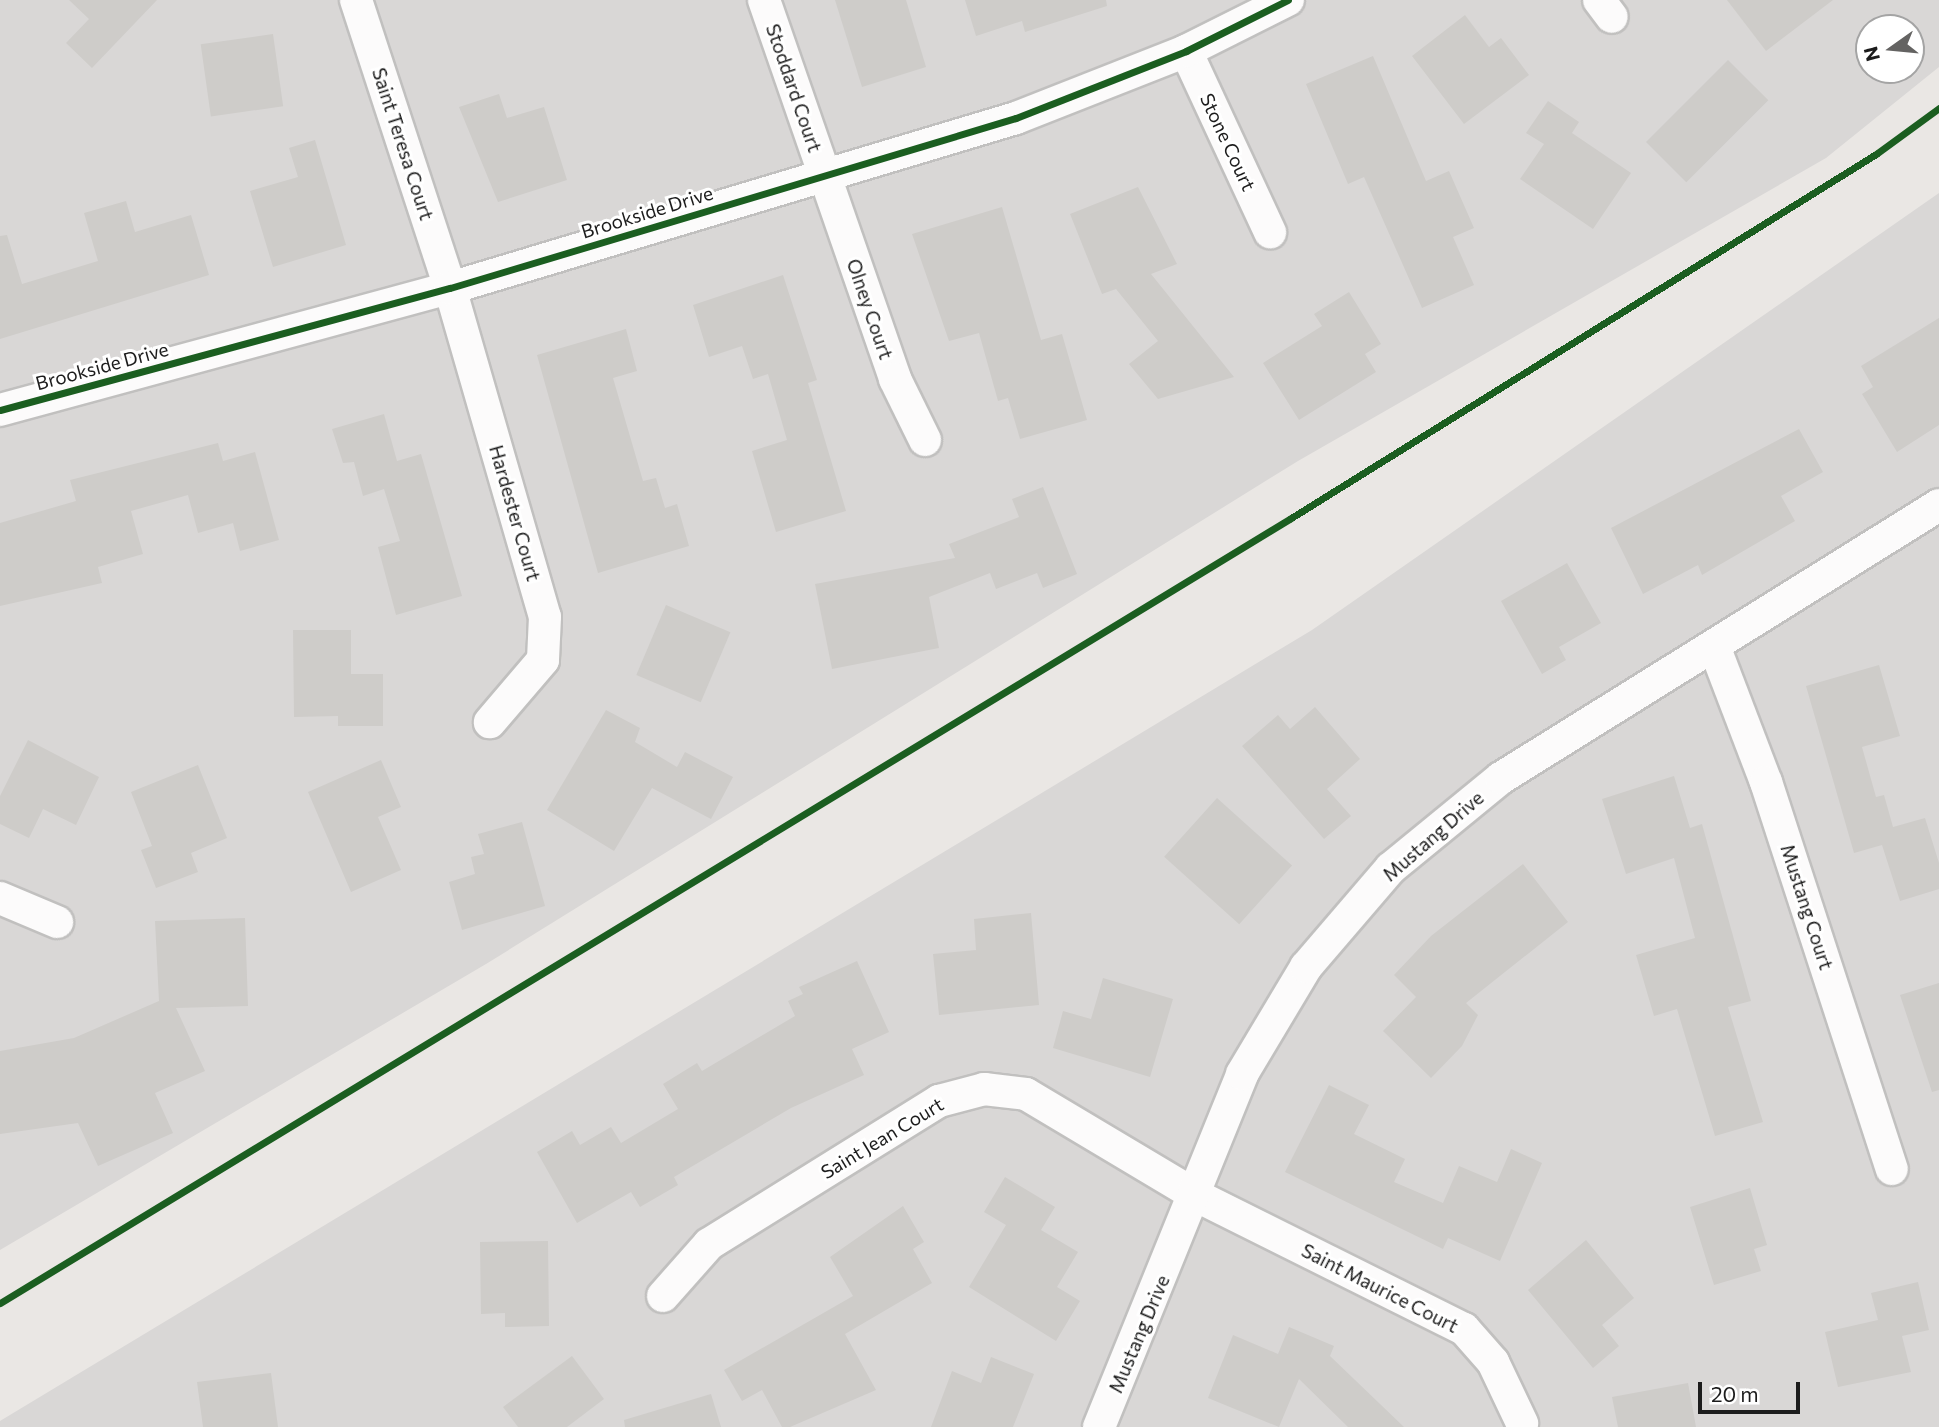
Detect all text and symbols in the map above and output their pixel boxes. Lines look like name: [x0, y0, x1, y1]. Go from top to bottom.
north arrow: [1855, 14, 1925, 84]
street label: Stoddard Court: [761, 21, 827, 155]
text: N: [1858, 44, 1884, 64]
street label: Saint Teresa Court: [368, 65, 438, 223]
street label: Stone Court: [1196, 90, 1260, 194]
street label: Brookside Drive: [578, 181, 716, 243]
street label: Olney Court: [842, 256, 898, 362]
street label: Brookside Drive: [33, 337, 171, 395]
street label: Hardester Court: [485, 442, 545, 584]
street label: Mustang Drive: [1378, 786, 1488, 886]
street label: Mustang Court: [1776, 842, 1838, 972]
street label: Saint Jean Court: [817, 1093, 947, 1183]
street label: Saint Maurice Court: [1298, 1239, 1462, 1337]
street label: Mustang Drive: [1104, 1272, 1174, 1396]
scale bar: [1701, 1368, 1802, 1412]
text: 20 m: [1711, 1381, 1759, 1406]

